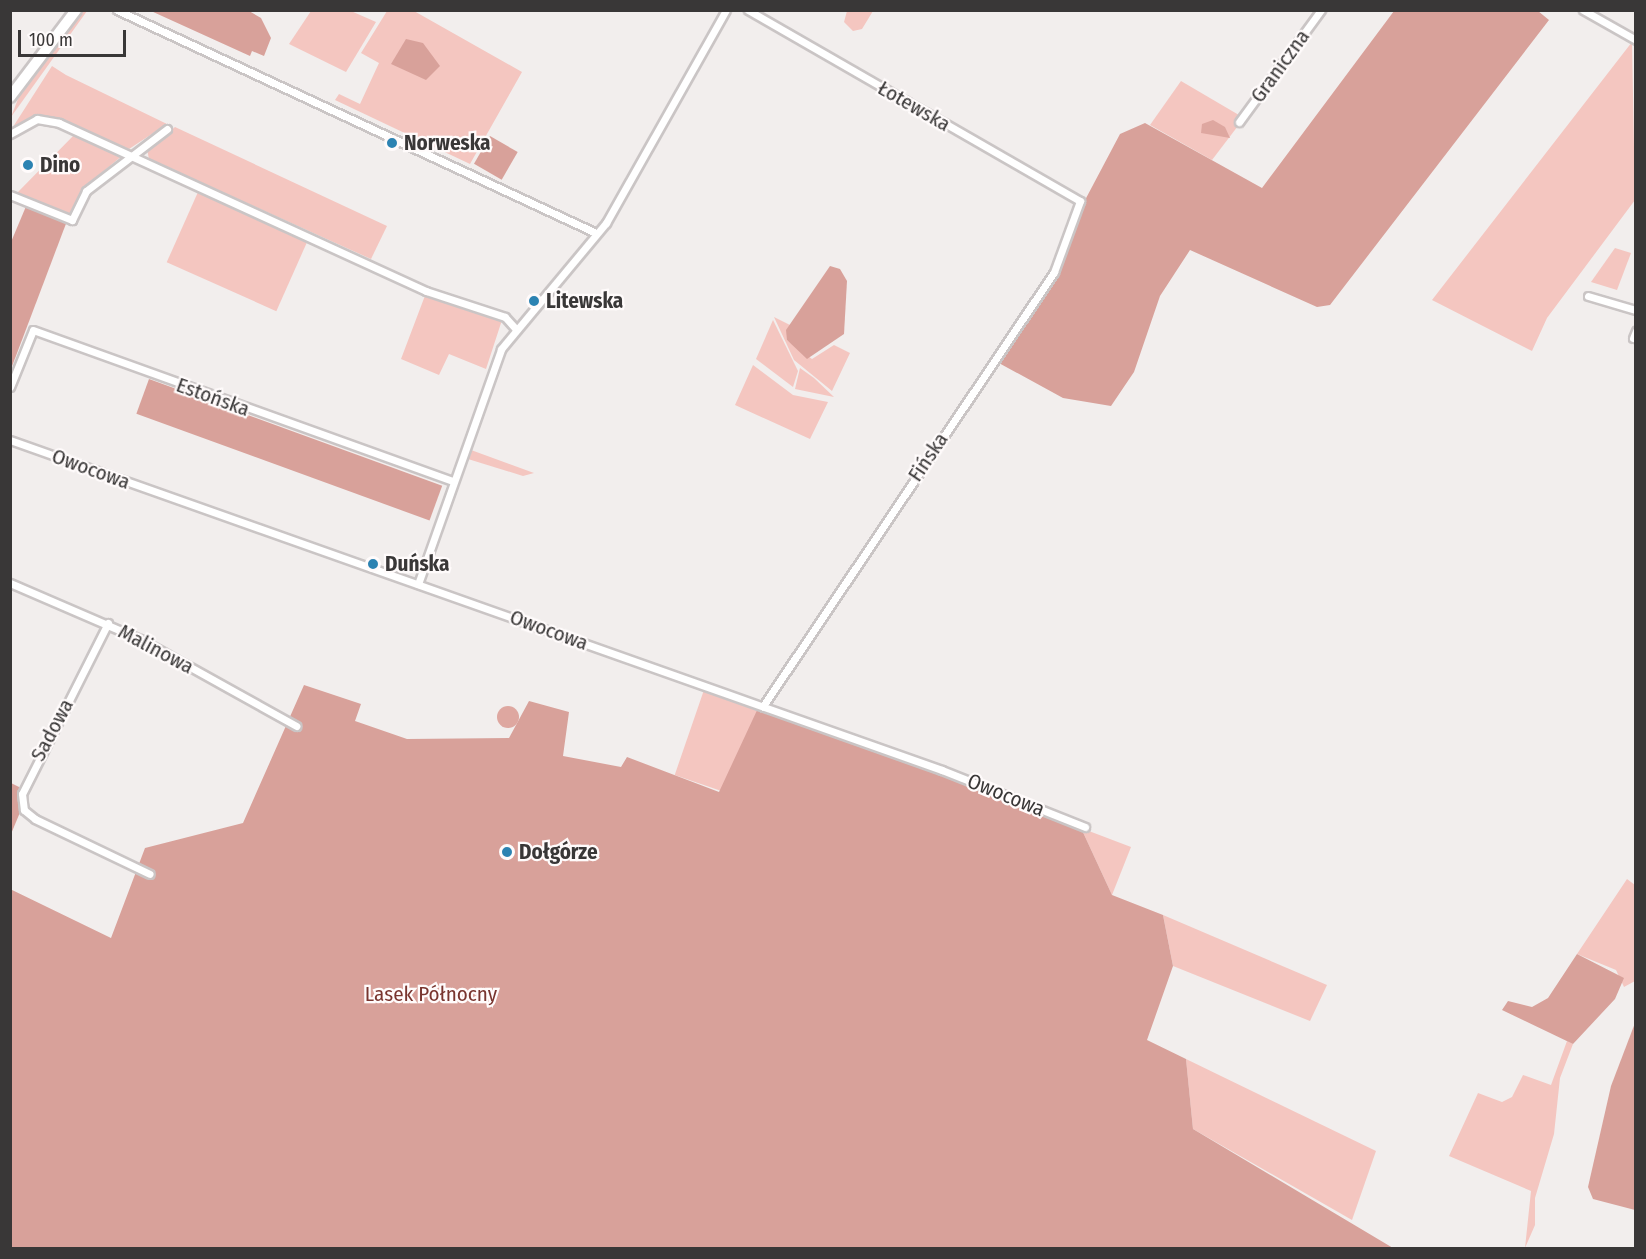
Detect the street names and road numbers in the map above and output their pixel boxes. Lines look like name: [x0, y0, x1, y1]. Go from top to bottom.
street label: Graniczna: [1245, 25, 1315, 107]
street label: Łotewska: [873, 75, 955, 137]
street label: Estońska: [173, 372, 253, 422]
street label: Fińska: [903, 428, 953, 486]
street label: Owocowa: [48, 443, 134, 495]
street label: Owocowa: [506, 604, 592, 656]
street label: Malinowa: [114, 619, 198, 679]
street label: Sadowa: [25, 695, 79, 765]
street label: Owocowa: [964, 768, 1048, 822]

